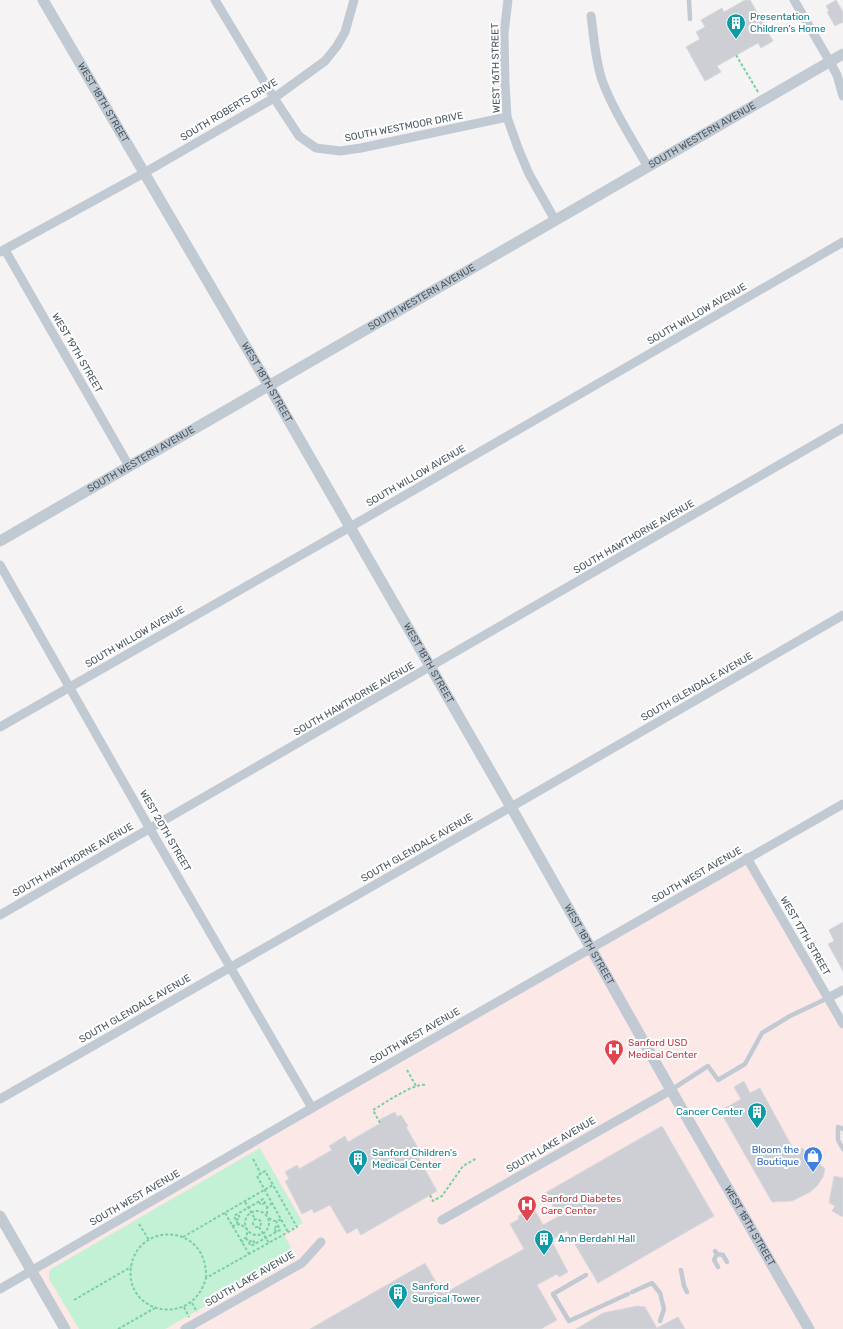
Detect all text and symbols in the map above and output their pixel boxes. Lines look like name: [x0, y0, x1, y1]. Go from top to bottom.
place label: Presentation Children's Home: [750, 11, 826, 35]
building icon: Presentation Children's Home: [725, 12, 747, 40]
street label: WEST 16TH STREET: [489, 23, 503, 113]
street label: WEST 18TH STREET: [75, 61, 131, 145]
street label: SOUTH ROBERTS DRIVE: [178, 76, 280, 144]
street label: SOUTH WESTERN AVENUE: [646, 100, 758, 171]
street label: SOUTH WESTMOOR DRIVE: [344, 110, 464, 144]
street label: SOUTH WESTERN AVENUE: [366, 262, 477, 333]
street label: SOUTH WILLOW AVENUE: [645, 281, 749, 347]
street label: WEST 19TH STREET: [49, 311, 105, 395]
street label: WEST 18TH STREET: [239, 340, 295, 425]
street label: SOUTH WESTERN AVENUE: [85, 424, 197, 495]
street label: SOUTH WILLOW AVENUE: [364, 443, 468, 509]
street label: SOUTH HAWTHORNE AVENUE: [572, 497, 696, 577]
street label: SOUTH WILLOW AVENUE: [83, 604, 187, 670]
street label: WEST 18TH STREET: [401, 621, 456, 706]
street label: SOUTH GLENDALE AVENUE: [639, 650, 755, 724]
street label: SOUTH HAWTHORNE AVENUE: [292, 659, 416, 739]
street label: WEST 20TH STREET: [137, 788, 193, 874]
street label: SOUTH GLENDALE AVENUE: [359, 811, 475, 885]
street label: SOUTH HAWTHORNE AVENUE: [11, 820, 135, 900]
street label: SOUTH WEST AVENUE: [650, 844, 744, 906]
street label: WEST 17TH STREET: [777, 894, 833, 978]
street label: WEST 18TH STREET: [561, 902, 616, 987]
street label: SOUTH GLENDALE AVENUE: [77, 972, 193, 1046]
street label: SOUTH WEST AVENUE: [368, 1005, 462, 1067]
place label: Sanford USD Medical Center: [628, 1037, 698, 1061]
hospital icon: Sanford USD Medical Center: [603, 1038, 625, 1066]
building icon: Cancer Center: [746, 1101, 768, 1129]
place label: Cancer Center: [676, 1106, 743, 1118]
street label: SOUTH LAKE AVENUE: [504, 1115, 598, 1175]
place label: Bloom the Boutique: [752, 1144, 799, 1168]
shop icon: Bloom the Boutique: [802, 1145, 824, 1173]
place label: Sanford Children's Medical Center: [372, 1147, 457, 1171]
building icon: Sanford Children's Medical Center: [347, 1148, 369, 1176]
street label: SOUTH WEST AVENUE: [88, 1167, 182, 1229]
street label: WEST 18TH STREET: [722, 1184, 777, 1268]
place label: Sanford Diabetes Care Center: [541, 1193, 621, 1217]
hospital icon: Sanford Diabetes Care Center: [516, 1194, 538, 1222]
building icon: Ann Berdahl Hall: [533, 1228, 555, 1256]
place label: Ann Berdahl Hall: [558, 1233, 635, 1245]
street label: SOUTH LAKE AVENUE: [203, 1249, 297, 1309]
place label: Sanford Surgical Tower: [412, 1281, 480, 1305]
building icon: Sanford Surgical Tower: [387, 1282, 409, 1310]

